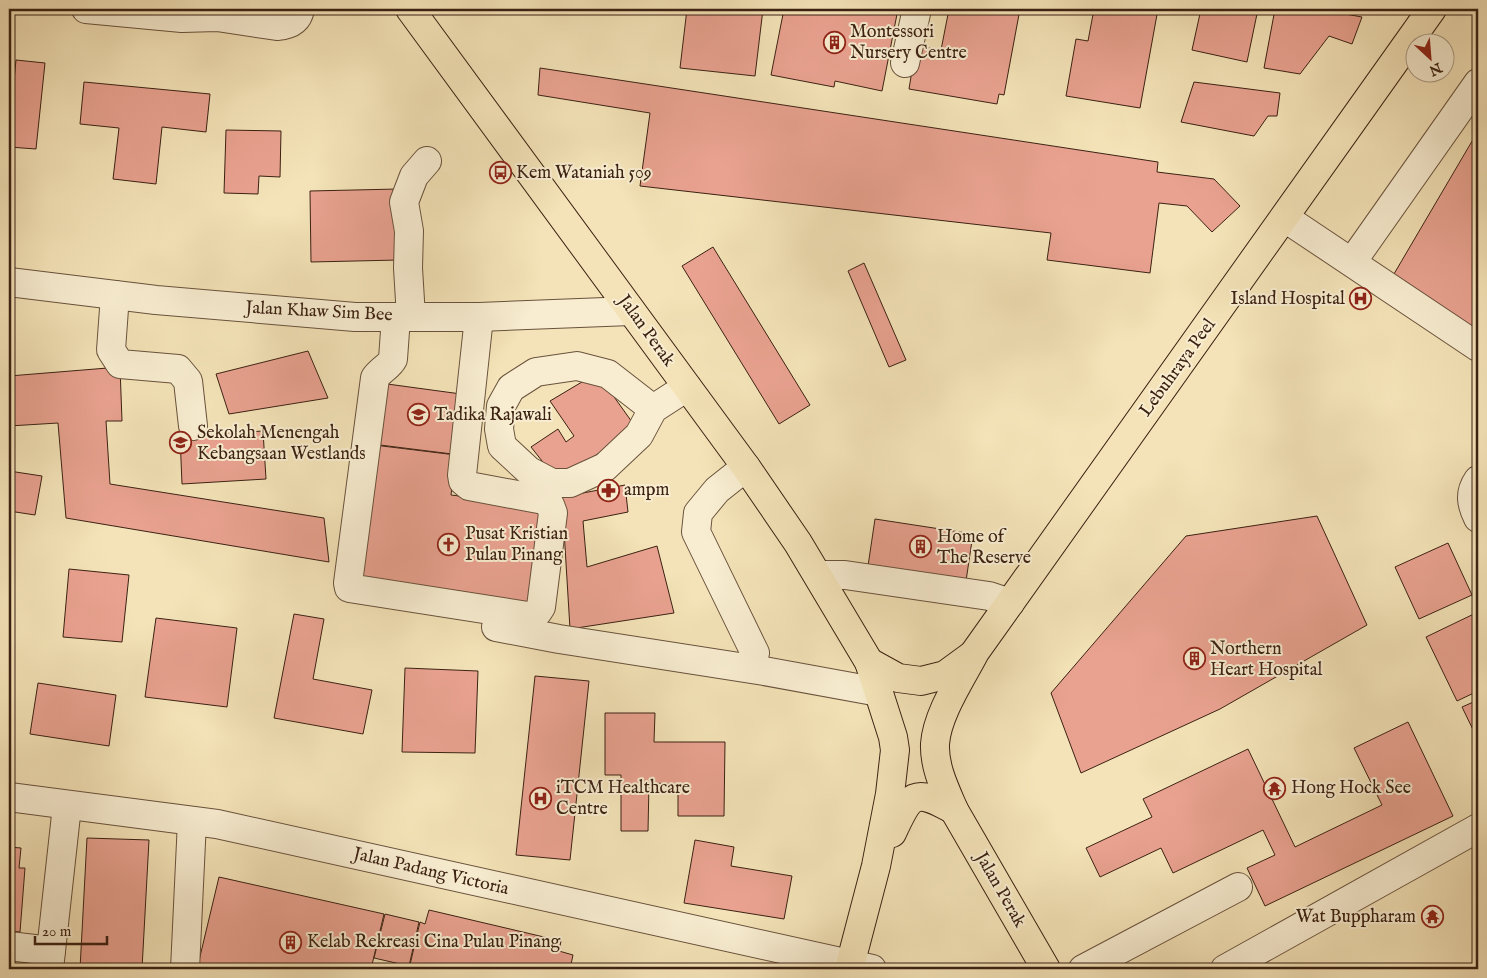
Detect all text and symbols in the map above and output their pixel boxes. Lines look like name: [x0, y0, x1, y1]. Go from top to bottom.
place label: Montessori Nursery Centre: [850, 21, 967, 65]
building icon: Montessori Nursery Centre: [822, 30, 846, 54]
north arrow: [1404, 32, 1454, 82]
text: N: [1426, 58, 1446, 80]
bus stop icon: Kem Wataniah 509: [488, 161, 512, 185]
place label: Kem Wataniah 509: [516, 162, 652, 185]
hospital icon: Island Hospital: [1349, 287, 1373, 311]
place label: Island Hospital: [1231, 288, 1345, 311]
street label: Jalan Perak: [611, 289, 680, 372]
street label: Jalan Khaw Sim Bee: [243, 297, 393, 327]
street label: Lebuhraya Peel: [1135, 314, 1221, 422]
school or university icon: Tadika Rajawali: [406, 403, 430, 427]
place label: Tadika Rajawali: [434, 404, 552, 427]
place label: Sekolah Menengah Kebangsaan Westlands: [197, 422, 366, 466]
school or university icon: Sekolah Menengah Kebangsaan Westlands: [169, 431, 193, 455]
pharmacy icon: ampm: [596, 478, 620, 502]
place label: ampm: [624, 479, 669, 502]
place label: Pusat Kristian Pulau Pinang: [465, 523, 568, 567]
place label: Home of The Reserve: [937, 526, 1031, 570]
church icon: Pusat Kristian Pulau Pinang: [437, 532, 461, 556]
building icon: Home of The Reserve: [909, 535, 933, 559]
place label: Northern Heart Hospital: [1210, 638, 1323, 682]
building icon: Northern Heart Hospital: [1182, 647, 1206, 671]
temple icon: Hong Hock See: [1263, 776, 1287, 800]
place label: iTCM Healthcare Centre: [556, 777, 690, 821]
place label: Hong Hock See: [1291, 777, 1411, 800]
hospital icon: iTCM Healthcare Centre: [528, 786, 552, 810]
street label: Jalan Padang Victoria: [349, 842, 511, 901]
street label: Jalan Perak: [968, 846, 1031, 932]
temple icon: Wat Buppharam: [1420, 905, 1444, 929]
place label: Wat Buppharam: [1296, 906, 1416, 929]
scale bar: [35, 913, 108, 945]
text: 20 m: [42, 922, 72, 941]
building icon: Kelab Rekreasi Cina Pulau Pinang: [279, 930, 303, 954]
place label: Kelab Rekreasi Cina Pulau Pinang: [307, 931, 561, 954]

